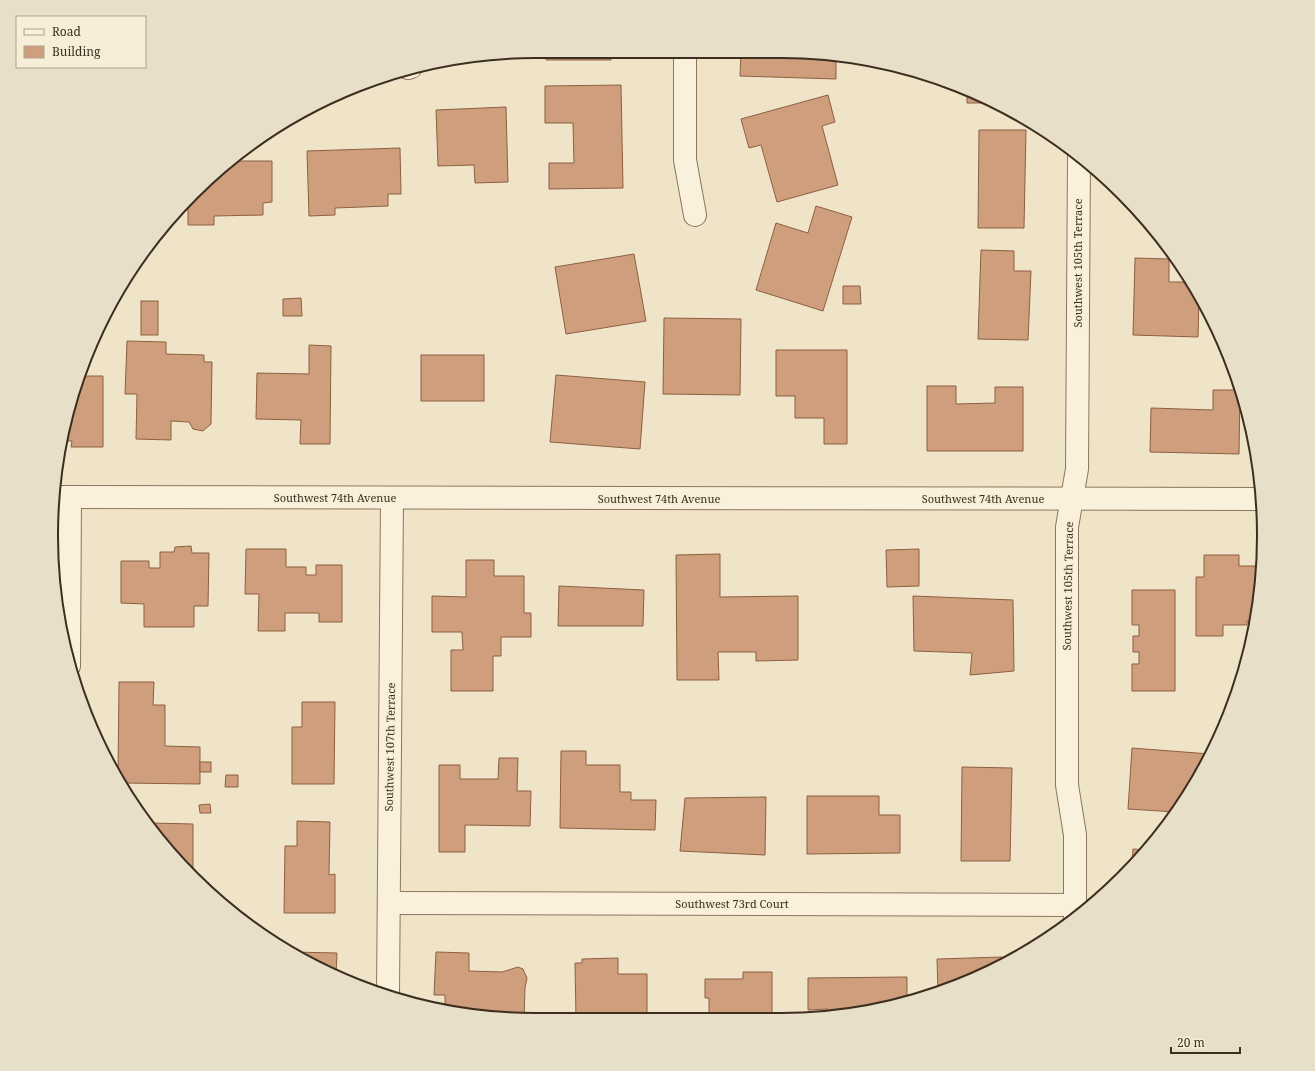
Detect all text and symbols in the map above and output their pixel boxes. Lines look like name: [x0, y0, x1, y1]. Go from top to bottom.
legend: [16, 16, 146, 68]
text: Road: [52, 23, 82, 40]
text: Building: [52, 43, 101, 60]
street label: Southwest 105th Terrace: [1070, 198, 1085, 328]
street label: Southwest 74th Avenue: [274, 490, 396, 505]
street label: Southwest 74th Avenue: [598, 491, 720, 506]
street label: Southwest 74th Avenue: [922, 491, 1044, 506]
street label: Southwest 105th Terrace: [1059, 521, 1076, 651]
street label: Southwest 107th Terrace: [381, 682, 398, 812]
street label: Southwest 73rd Court: [675, 896, 789, 911]
scale bar: [1171, 1029, 1240, 1055]
text: 20 m: [1177, 1034, 1205, 1051]

